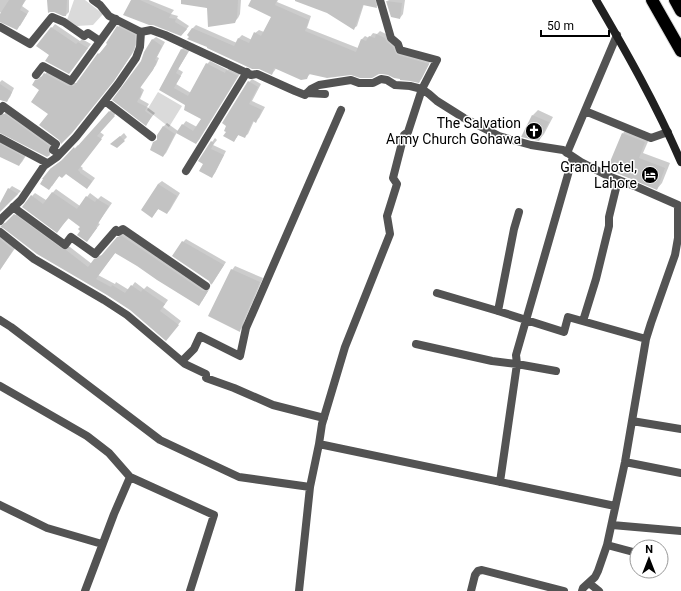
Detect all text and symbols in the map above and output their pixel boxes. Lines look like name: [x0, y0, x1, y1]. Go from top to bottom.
scale bar: [541, 12, 609, 38]
text: 50 m: [547, 19, 574, 33]
place label: The Salvation Army Church Gohawa: [386, 115, 521, 147]
church icon: The Salvation Army Church Gohawa: [524, 121, 544, 141]
place label: Grand Hotel, Lahore: [560, 159, 637, 191]
hotel icon: Grand Hotel, Lahore: [640, 165, 660, 185]
north arrow: [629, 539, 669, 579]
text: N: [645, 543, 653, 556]

